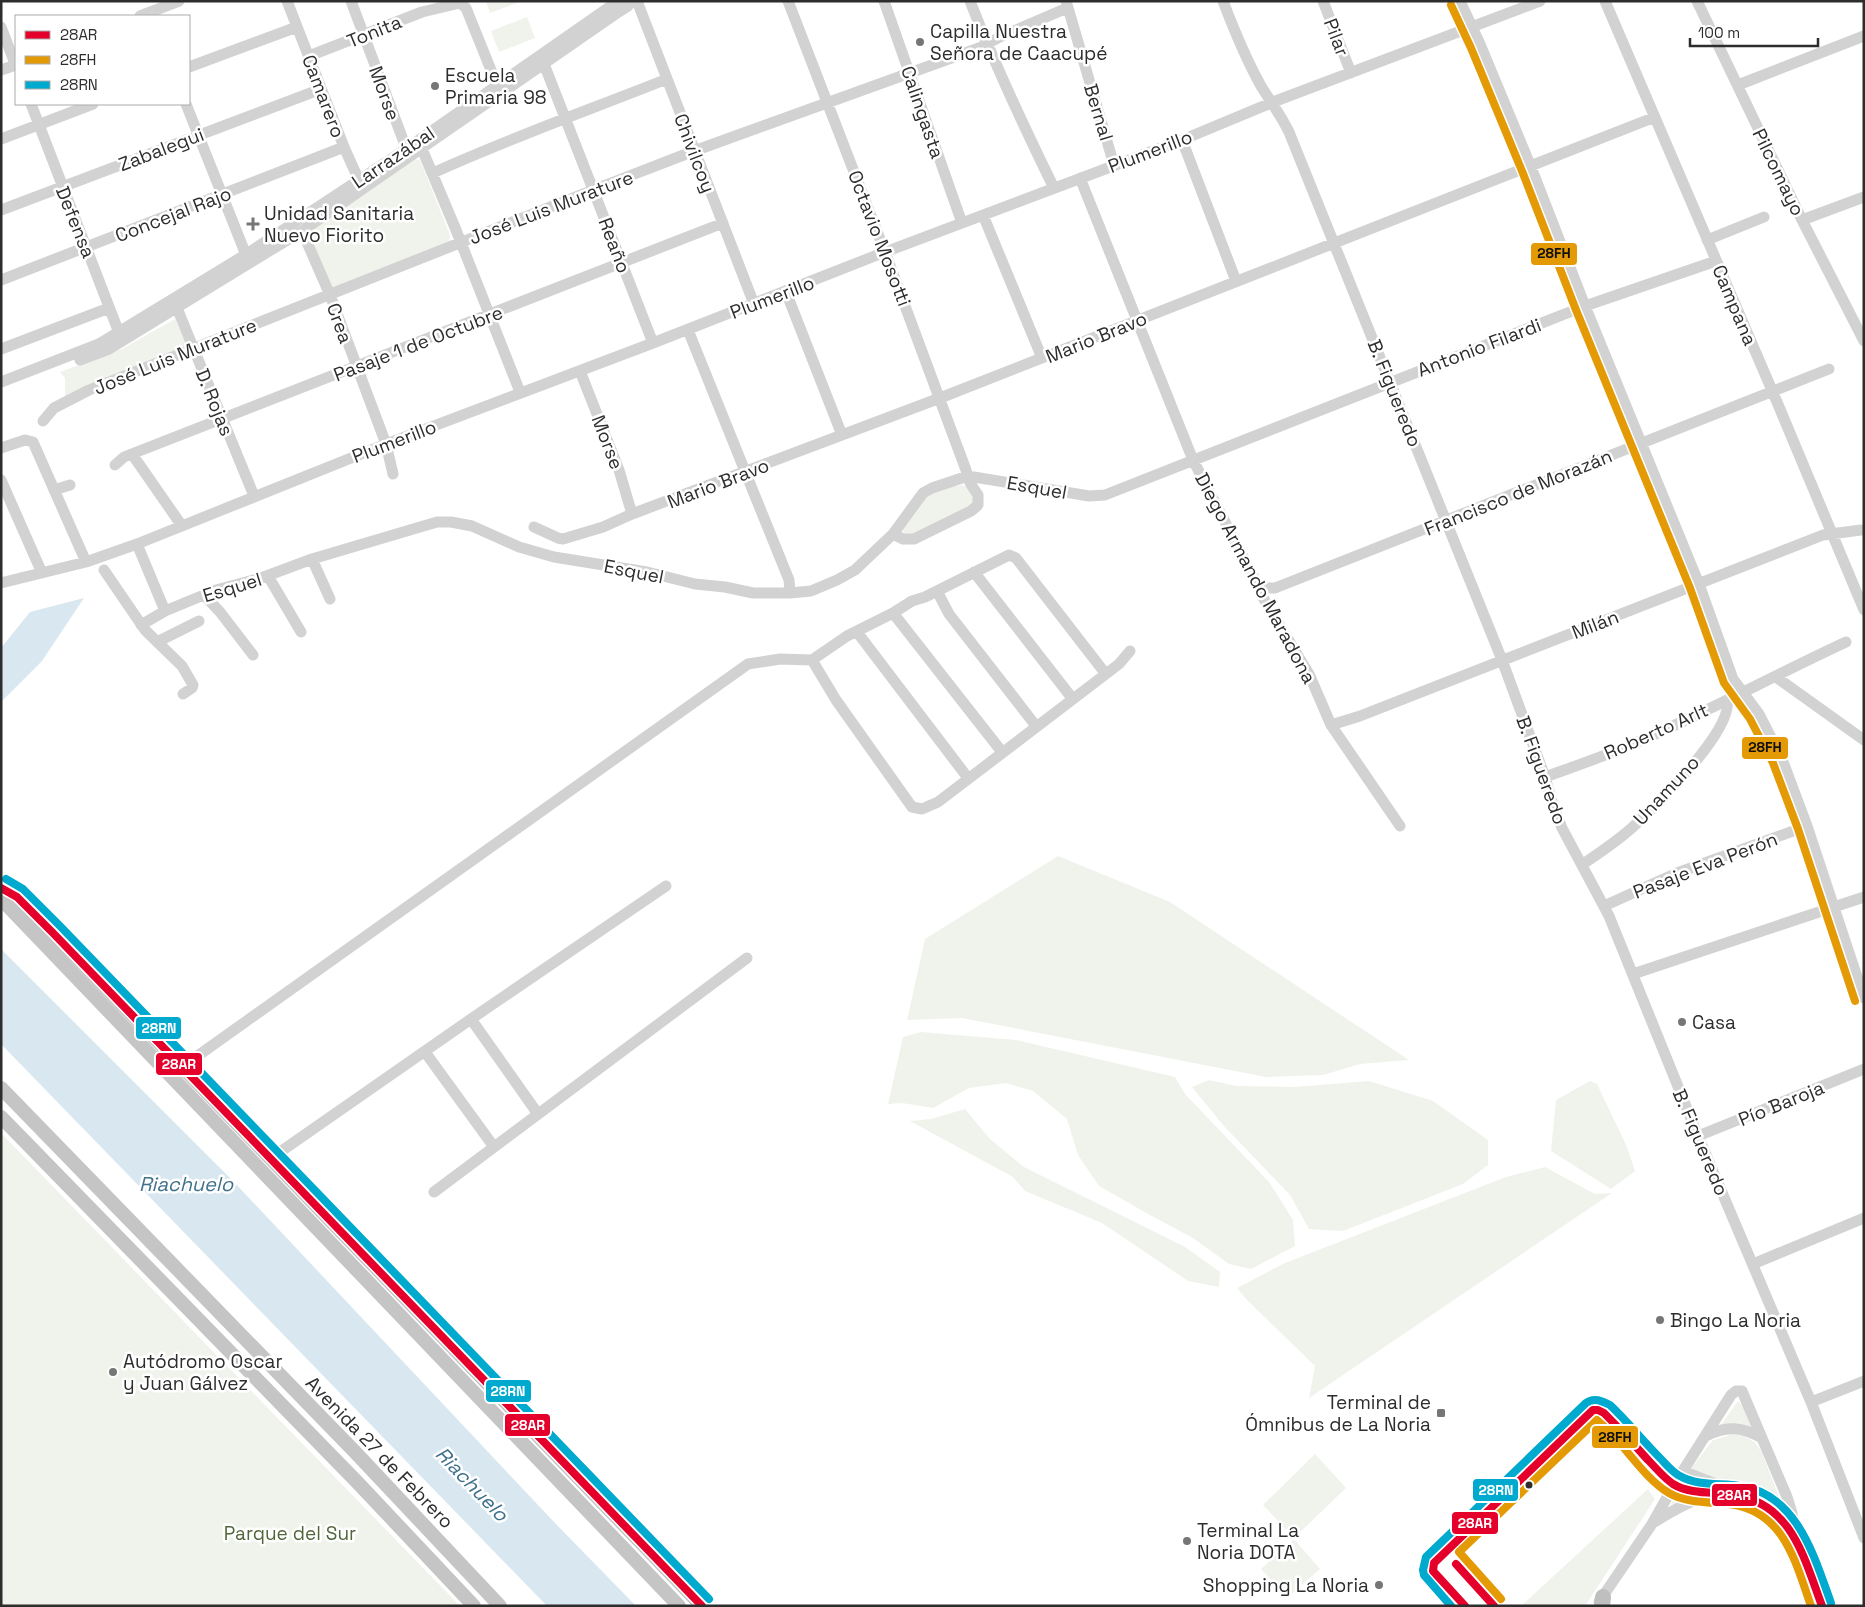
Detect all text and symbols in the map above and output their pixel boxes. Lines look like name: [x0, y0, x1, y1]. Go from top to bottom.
street label: Tonita: [343, 9, 405, 54]
legend: [15, 15, 190, 105]
street label: Pilar: [1318, 15, 1355, 60]
scale bar: [1690, 15, 1818, 47]
place label: Capilla Nuestra Señora de Caacupé: [930, 19, 1108, 66]
text: 100 m: [1698, 23, 1740, 42]
text: 28AR: [60, 25, 97, 44]
marker: Capilla Nuestra Señora de Caacupé: [914, 36, 926, 48]
text: 28FH: [60, 50, 96, 69]
street label: Camarero: [296, 51, 351, 141]
street label: Morse: [363, 62, 406, 124]
street label: Calingasta: [895, 62, 950, 162]
place label: Escuela Primaria 98: [445, 63, 547, 110]
text: 28RN: [60, 75, 98, 94]
marker: Escuela Primaria 98: [429, 80, 441, 92]
street label: Bernal: [1078, 81, 1119, 144]
street label: Chivilcoy: [668, 110, 721, 196]
street label: Larrazábal: [347, 121, 440, 194]
street label: Zabalegui: [115, 122, 207, 177]
street label: Plumerillo: [1105, 124, 1196, 179]
street label: Pilcomayo: [1747, 124, 1810, 220]
street label: José Luis Murature: [466, 165, 637, 250]
street label: Octavio Mosotti: [842, 167, 917, 310]
street label: Concejal Rajo: [111, 181, 235, 248]
street label: Defensa: [50, 183, 101, 262]
place label: Unidad Sanitaria Nuevo Fiorito: [264, 201, 414, 248]
street label: Reaño: [593, 214, 637, 277]
marker: Unidad Sanitaria Nuevo Fiorito: [246, 217, 260, 231]
line badge: 28FH: [1530, 242, 1578, 266]
text: 28FH: [1537, 244, 1571, 262]
street label: Campana: [1706, 261, 1763, 349]
street label: Plumerillo: [727, 270, 818, 325]
street label: Crea: [321, 300, 358, 347]
street label: Pasaje 1 de Octubre: [330, 300, 506, 387]
street label: Mario Bravo: [1042, 306, 1151, 369]
street label: José Luis Murature: [90, 312, 260, 401]
street label: Antonio Filardi: [1414, 312, 1545, 383]
street label: B. Figueredo: [1362, 336, 1427, 451]
street label: D. Rojas: [190, 365, 239, 440]
street label: Morse: [586, 411, 629, 473]
street label: Plumerillo: [349, 414, 440, 469]
street label: Francisco de Morazán: [1421, 443, 1616, 542]
street label: Mario Bravo: [664, 453, 773, 514]
street label: Diego Armando Maradona: [1189, 468, 1322, 688]
street label: Esquel: [1005, 470, 1069, 505]
street label: Esquel: [602, 553, 666, 590]
street label: Esquel: [200, 567, 265, 608]
street label: Milán: [1568, 604, 1622, 645]
street label: Roberto Arlt: [1600, 697, 1712, 766]
street label: B. Figueredo: [1510, 712, 1573, 828]
line badge: 28FH: [1741, 736, 1789, 760]
text: 28FH: [1748, 738, 1782, 756]
street label: Unamuno: [1628, 750, 1705, 830]
street label: Pasaje Eva Perón: [1629, 826, 1781, 905]
place label: Casa: [1692, 1010, 1736, 1035]
line badge: 28RN: [135, 1016, 182, 1040]
marker: Casa: [1676, 1016, 1688, 1028]
text: 28RN: [142, 1019, 176, 1037]
line badge: 28AR: [155, 1052, 203, 1076]
text: 28AR: [162, 1055, 196, 1073]
street label: Pío Baroja: [1735, 1075, 1828, 1132]
street label: B. Figueredo: [1667, 1085, 1734, 1199]
water label: Riachuelo: [139, 1171, 234, 1197]
place label: Bingo La Noria: [1670, 1308, 1801, 1333]
marker: Bingo La Noria: [1654, 1314, 1666, 1326]
place label: Autódromo Oscar y Juan Gálvez: [123, 1349, 283, 1396]
marker: Autódromo Oscar y Juan Gálvez: [107, 1366, 119, 1378]
street label: Avenida 27 de Febrero: [300, 1371, 459, 1534]
line badge: 28RN: [485, 1379, 532, 1403]
text: 28RN: [491, 1382, 525, 1400]
place label: Terminal de Ómnibus de La Noria: [1245, 1390, 1431, 1437]
marker: Terminal de Ómnibus de La Noria: [1435, 1407, 1447, 1419]
line badge: 28AR: [504, 1413, 551, 1437]
text: 28AR: [511, 1416, 545, 1434]
line badge: 28FH: [1591, 1425, 1639, 1449]
text: 28FH: [1598, 1428, 1632, 1446]
water label: Riachuelo: [430, 1441, 514, 1527]
line badge: 28RN: [1472, 1478, 1519, 1502]
unlabelled marker: [1524, 1480, 1534, 1490]
text: 28RN: [1479, 1481, 1513, 1499]
line badge: 28AR: [1711, 1483, 1758, 1507]
text: 28AR: [1717, 1486, 1751, 1504]
line badge: 28AR: [1451, 1511, 1499, 1535]
text: 28AR: [1458, 1514, 1492, 1532]
place label: Terminal La Noria DOTA: [1197, 1518, 1299, 1565]
park label: Parque del Sur: [224, 1521, 356, 1546]
marker: Terminal La Noria DOTA: [1181, 1535, 1193, 1547]
place label: Shopping La Noria: [1203, 1573, 1369, 1598]
marker: Shopping La Noria: [1373, 1579, 1385, 1591]

